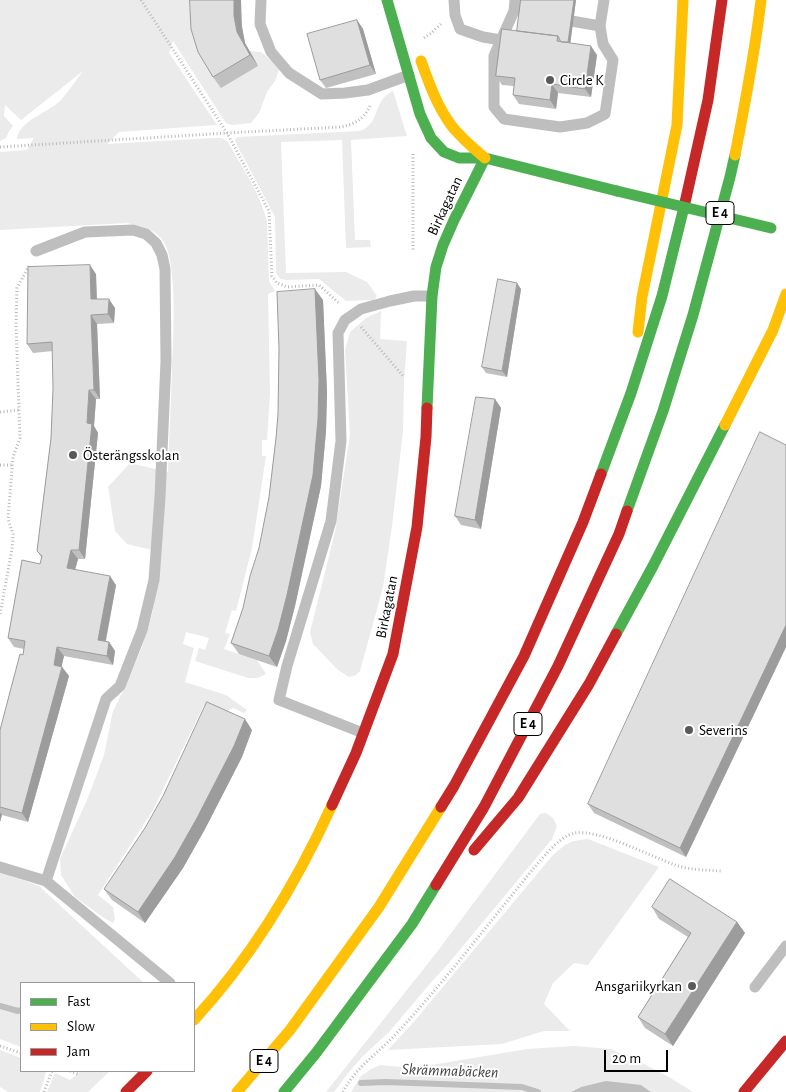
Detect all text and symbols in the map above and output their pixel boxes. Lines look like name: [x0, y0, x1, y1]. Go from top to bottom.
place label: Circle K: [560, 71, 603, 89]
marker: Circle K: [544, 74, 556, 86]
street label: Birkagatan: [423, 173, 467, 239]
road number: E 4: [706, 202, 734, 224]
place label: Österängsskolan: [83, 446, 179, 464]
marker: Österängsskolan: [67, 449, 79, 461]
street label: Birkagatan: [372, 574, 402, 640]
road number: E 4: [514, 712, 542, 736]
place label: Severins: [699, 721, 748, 739]
marker: Severins: [683, 724, 695, 736]
place label: Ansgariikyrkan: [595, 977, 682, 995]
marker: Ansgariikyrkan: [686, 980, 698, 992]
legend: [20, 982, 195, 1072]
text: Fast: [67, 994, 90, 1009]
text: Slow: [67, 1019, 95, 1034]
scale bar: [606, 1040, 670, 1072]
text: Jam: [67, 1044, 90, 1059]
road number: E 4: [250, 1050, 278, 1072]
text: 20 m: [612, 1051, 641, 1066]
water label: Skrämmabäcken: [401, 1060, 499, 1082]

